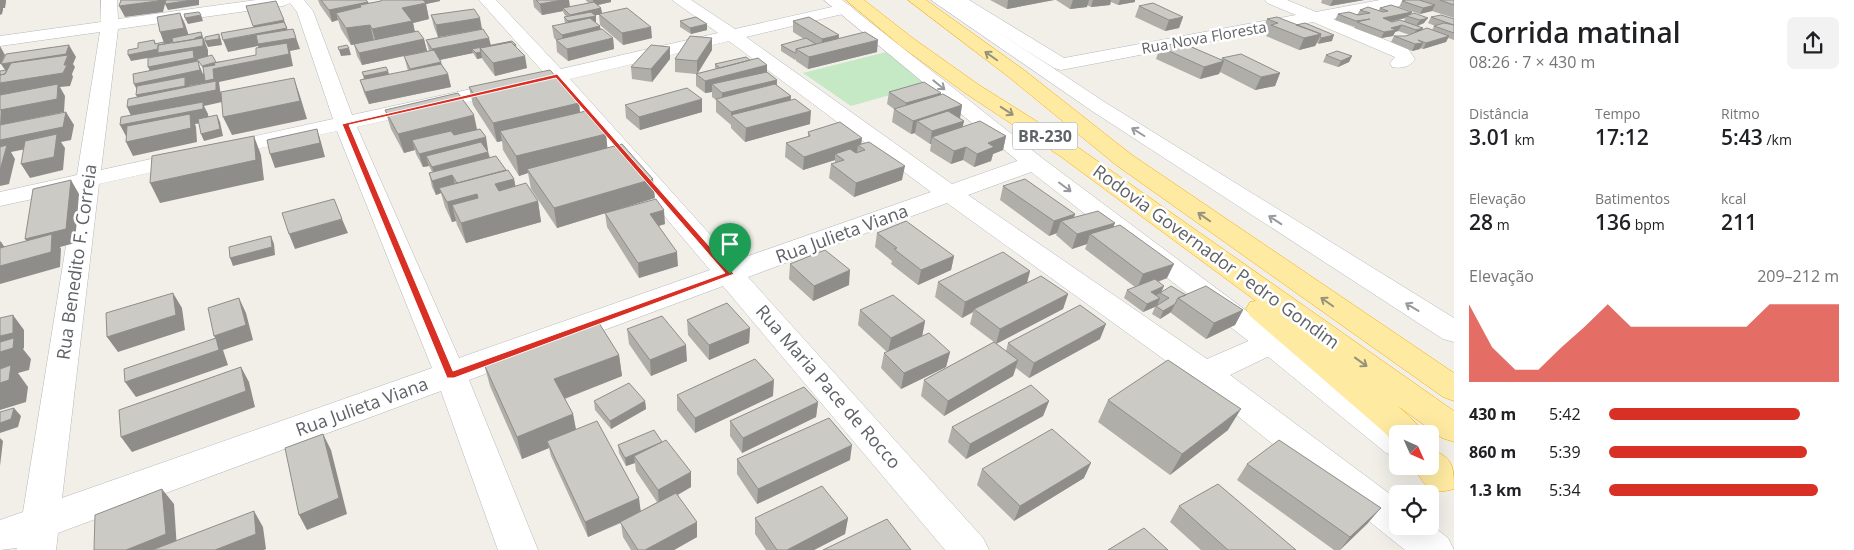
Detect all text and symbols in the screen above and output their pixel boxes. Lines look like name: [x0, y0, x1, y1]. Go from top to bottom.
text: Corrida matinal: [1469, 13, 1680, 51]
street label: Rua Nova Floresta: [1140, 16, 1268, 58]
button: share: [1787, 17, 1839, 69]
one-way arrow: [984, 51, 998, 61]
text: 08:26 · 7 × 430 m: [1469, 51, 1595, 73]
one-way arrow: [932, 79, 945, 90]
text: Distância: [1469, 104, 1529, 123]
text: Tempo: [1595, 104, 1641, 123]
text: Ritmo: [1721, 104, 1760, 123]
one-way arrow: [1000, 106, 1014, 116]
road number: BR-230: [1012, 122, 1078, 150]
text: 3.01: [1469, 123, 1511, 151]
text: 17:12: [1595, 123, 1649, 151]
text: 5:43: [1721, 123, 1763, 151]
one-way arrow: [1132, 127, 1146, 137]
text: km: [1511, 130, 1535, 149]
text: /km: [1763, 130, 1792, 149]
street label: Rodovia Governador Pedro Gondim: [1088, 159, 1345, 354]
street label: Rua Benedito F. Correia: [50, 162, 102, 361]
one-way arrow: [1058, 182, 1072, 192]
text: Elevação: [1469, 189, 1526, 208]
text: Batimentos: [1595, 189, 1670, 208]
text: kcal: [1721, 189, 1746, 208]
street label: Rua Julieta Viana: [772, 198, 911, 268]
text: 28: [1469, 208, 1493, 236]
text: 136: [1595, 208, 1631, 236]
text: 211: [1721, 208, 1757, 236]
one-way arrow: [1197, 212, 1211, 222]
one-way arrow: [1269, 214, 1283, 224]
text: m: [1493, 215, 1510, 234]
text: bpm: [1631, 215, 1665, 234]
pin: [709, 223, 751, 274]
icon: arrive: [716, 230, 744, 258]
text: Elevação: [1469, 265, 1534, 287]
text: 209–212 m: [1757, 265, 1839, 287]
one-way arrow: [1321, 297, 1335, 307]
street label: Rua Maria Pace de Rocco: [751, 299, 907, 473]
one-way arrow: [1406, 302, 1420, 312]
one-way arrow: [1354, 357, 1368, 367]
street label: Rua Julieta Viana: [292, 371, 431, 441]
text: 430 m: [1469, 403, 1516, 425]
text: 5:42: [1549, 403, 1581, 425]
north arrow: [1389, 425, 1439, 475]
map controls: [1389, 425, 1439, 535]
text: 860 m: [1469, 441, 1516, 463]
text: 5:39: [1549, 441, 1581, 463]
text: 1.3 km: [1469, 479, 1522, 501]
text: 5:34: [1549, 479, 1581, 501]
button: locate: [1389, 485, 1439, 535]

